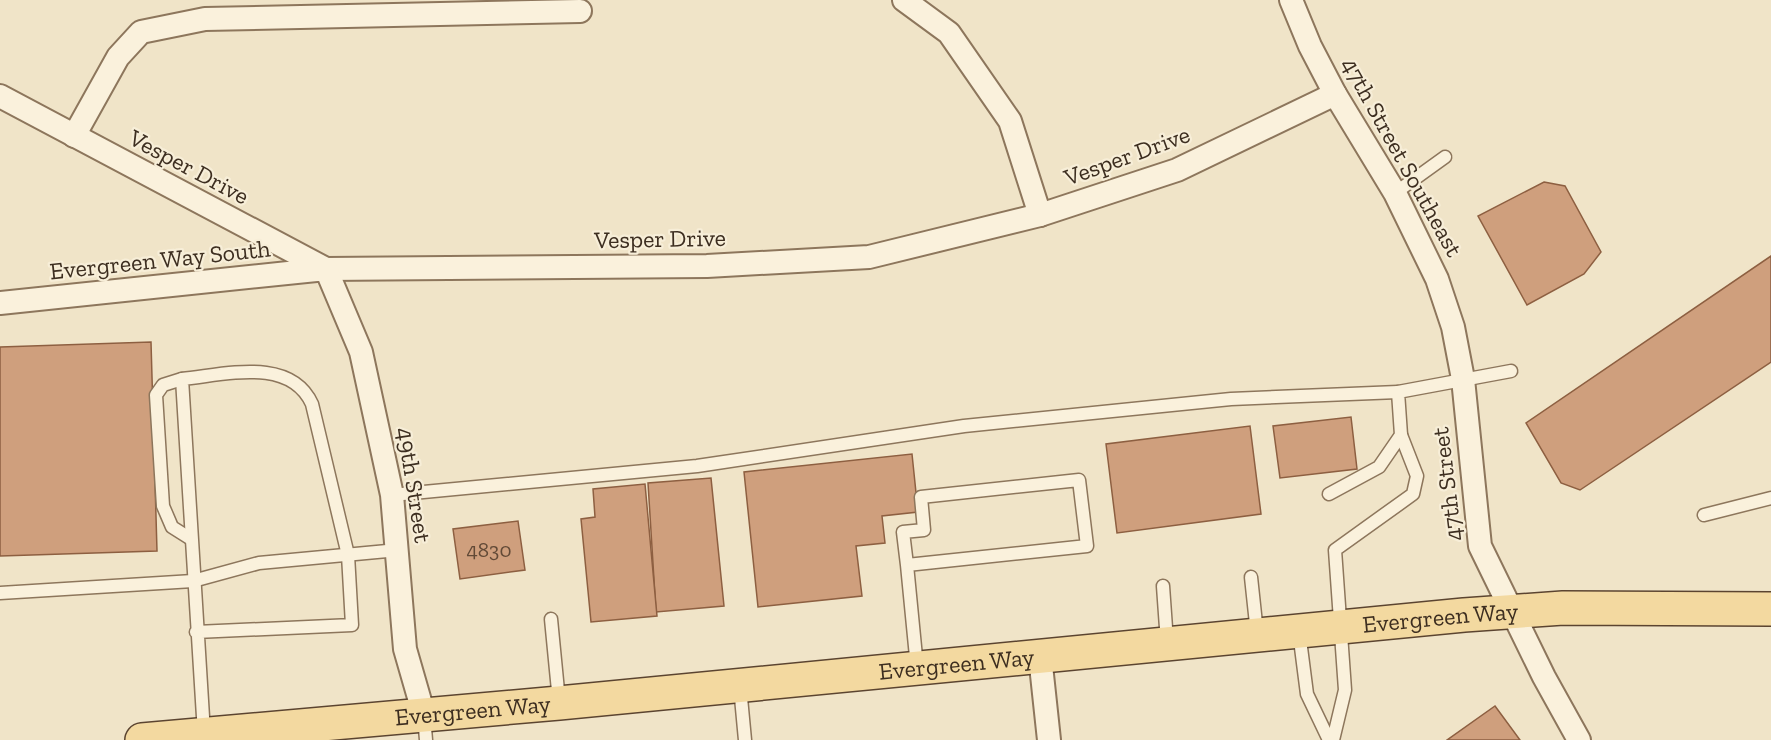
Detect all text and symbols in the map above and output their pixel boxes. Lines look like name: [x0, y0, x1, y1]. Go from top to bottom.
street label: 47th Street Southeast: [1336, 52, 1469, 262]
street label: Vesper Drive: [1059, 119, 1194, 192]
street label: Vesper Drive: [123, 122, 254, 210]
street label: Vesper Drive: [593, 223, 726, 254]
street label: Evergreen Way South: [48, 233, 272, 286]
street label: 49th Street: [391, 425, 438, 545]
street label: 47th Street: [1425, 425, 1468, 543]
house number: 4830: [467, 537, 511, 562]
street label: Evergreen Way: [1361, 596, 1520, 639]
street label: Evergreen Way: [877, 642, 1036, 686]
street label: Evergreen Way: [394, 689, 553, 732]

